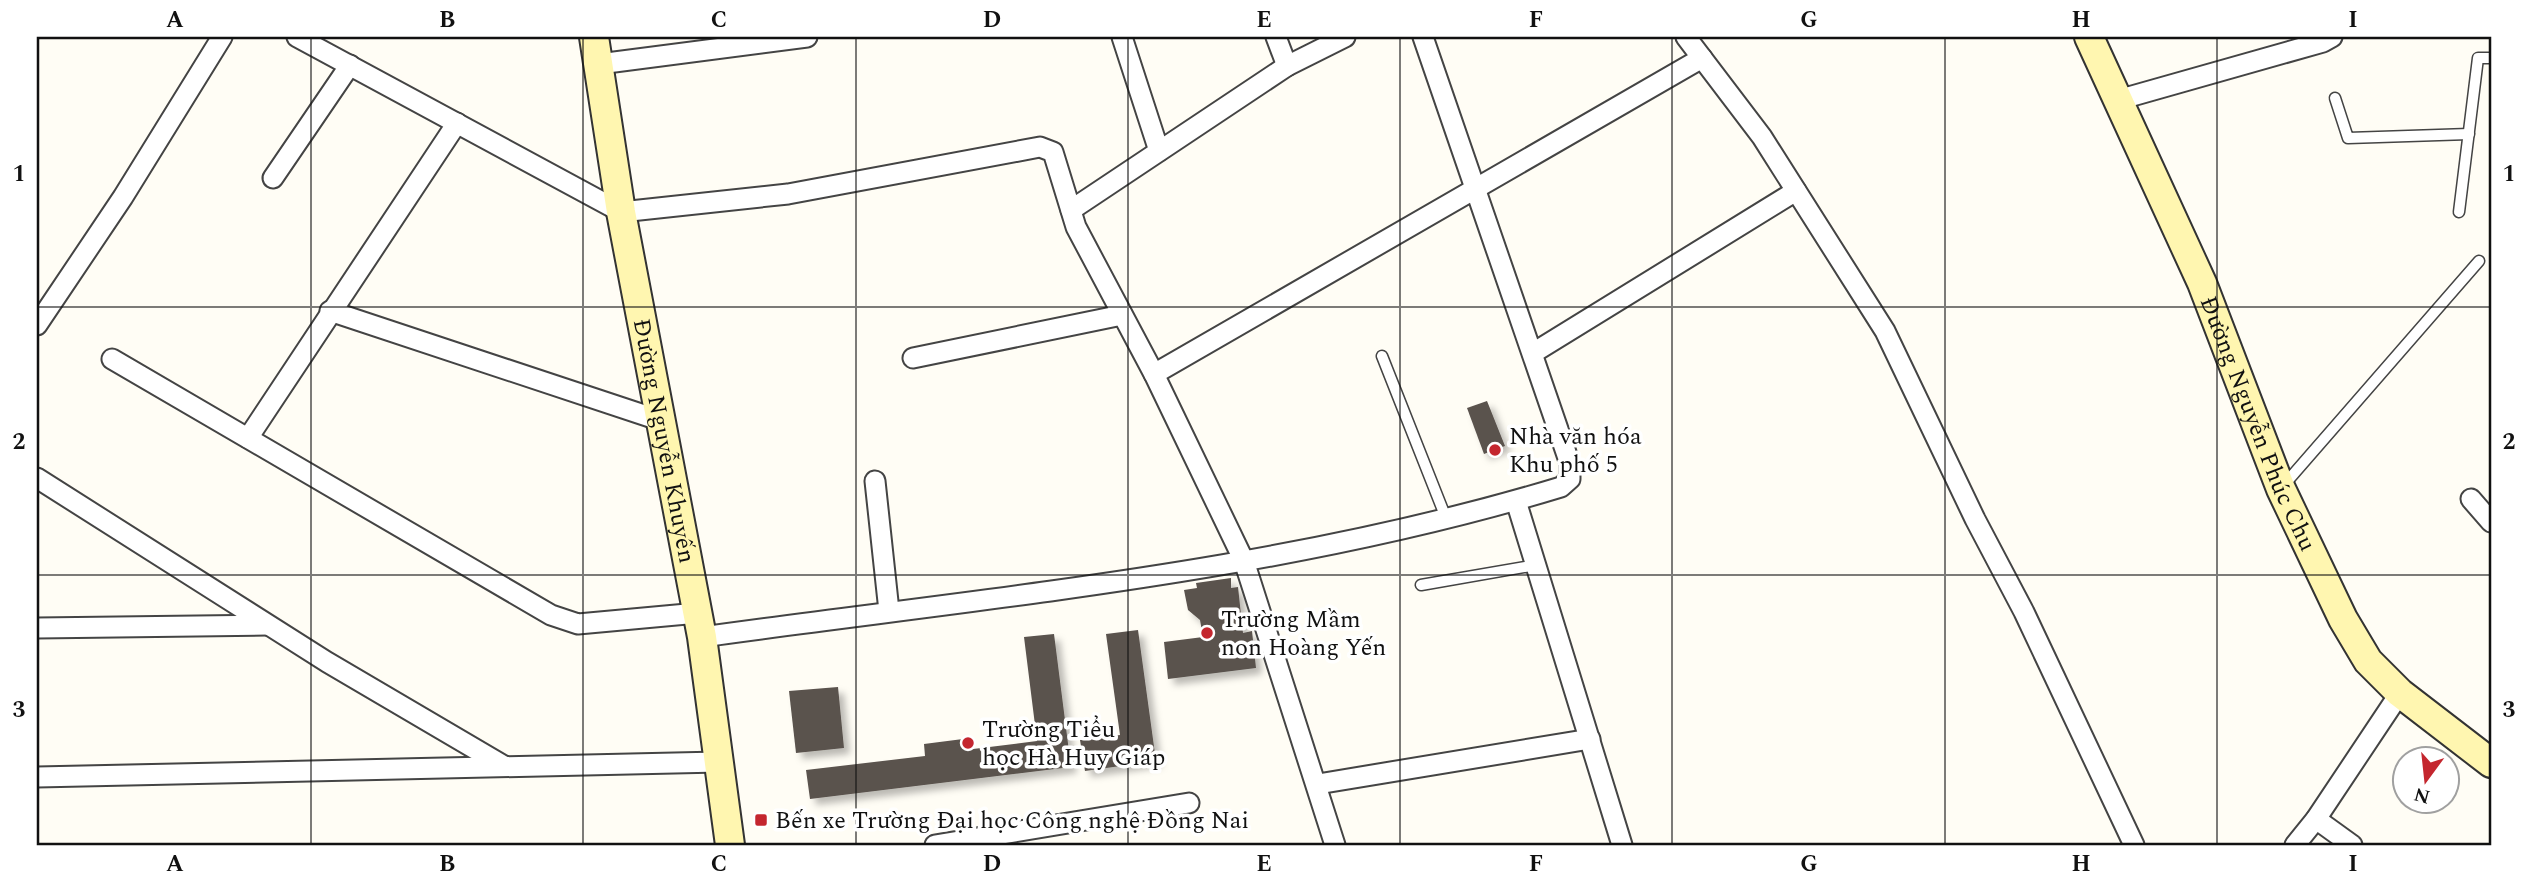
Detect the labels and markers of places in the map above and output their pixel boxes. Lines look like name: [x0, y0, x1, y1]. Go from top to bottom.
place label: Nhà văn hóa Khu phố 5: [1509, 419, 1642, 483]
marker: Nhà văn hóa Khu phố 5: [1487, 442, 1503, 458]
place label: Trường Mầm non Hoàng Yến: [1221, 602, 1386, 666]
marker: Trường Mầm non Hoàng Yến: [1199, 625, 1215, 641]
place label: Trường Tiểu học Hà Huy Giáp: [982, 712, 1165, 776]
marker: Trường Tiểu học Hà Huy Giáp: [960, 735, 976, 751]
place label: Bến xe Trường Đại học Công nghệ Đồng Nai: [775, 803, 1249, 839]
marker: Bến xe Trường Đại học Công nghệ Đồng Nai: [753, 812, 769, 828]

